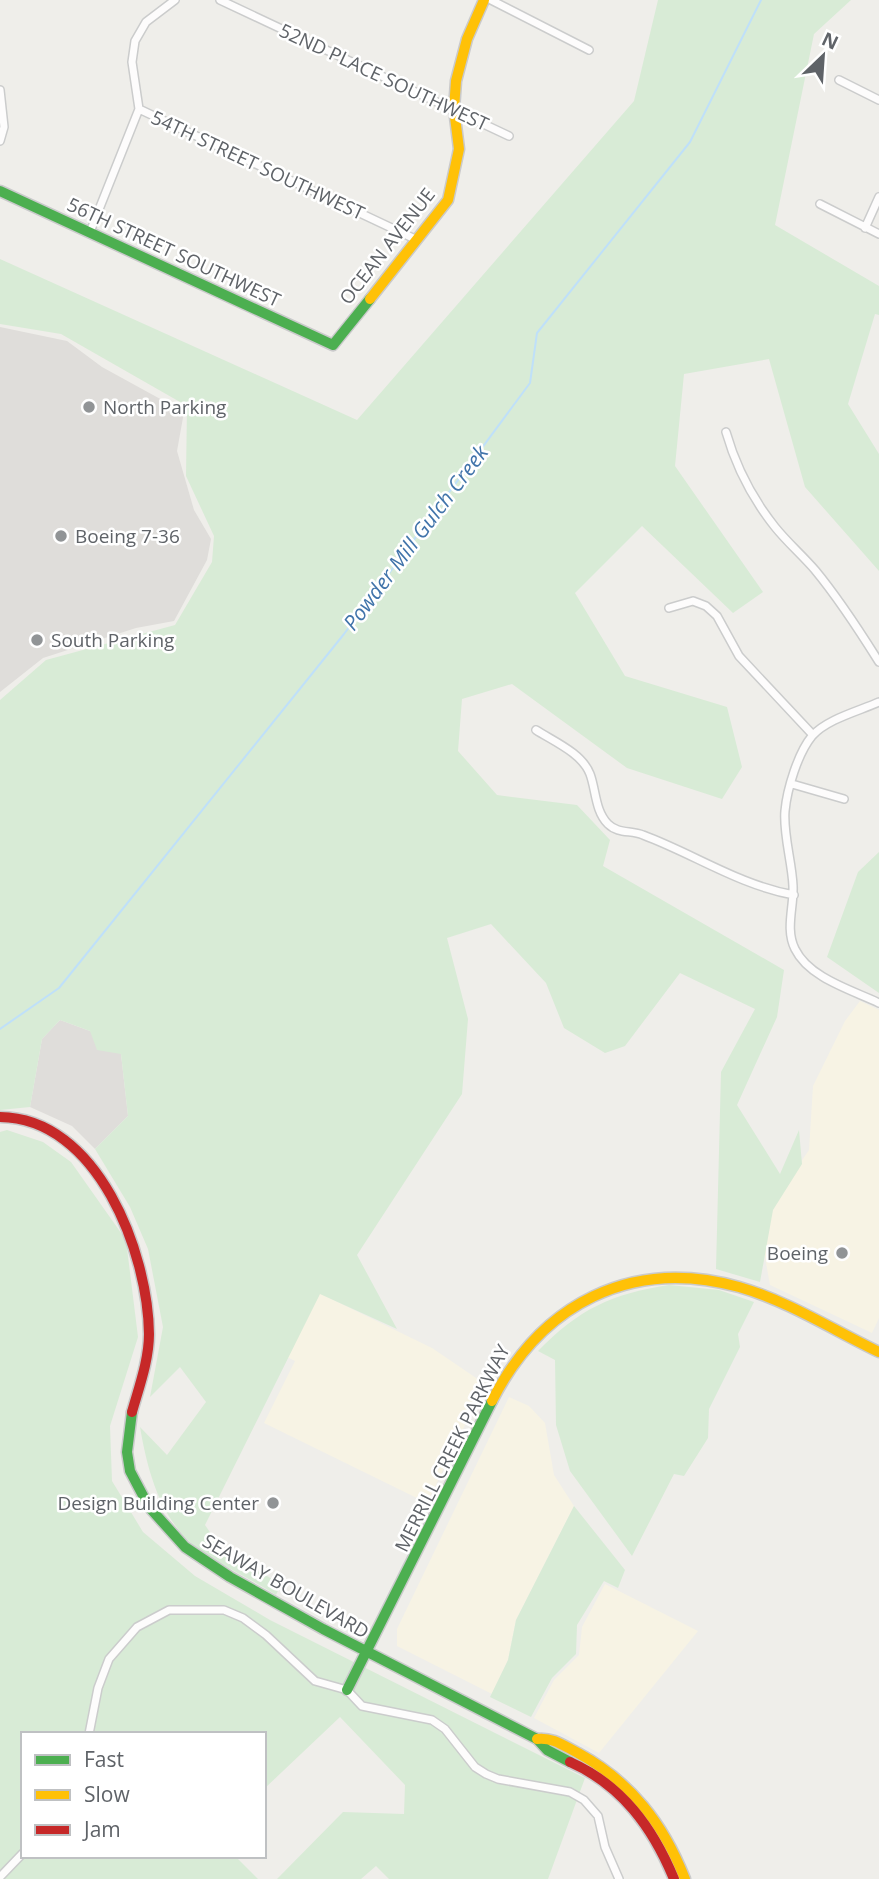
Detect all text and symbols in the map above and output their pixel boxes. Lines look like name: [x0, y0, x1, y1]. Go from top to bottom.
street label: 52ND PLACE SOUTHWEST: [275, 17, 493, 137]
north arrow: [788, 21, 858, 91]
text: N: [818, 26, 843, 56]
street label: 54TH STREET SOUTHWEST: [147, 104, 369, 226]
street label: OCEAN AVENUE: [333, 182, 441, 310]
street label: 56TH STREET SOUTHWEST: [63, 191, 285, 313]
place label: North Parking: [103, 394, 226, 420]
marker: North Parking: [81, 399, 97, 415]
water label: Powder Mill Gulch Creek: [336, 439, 494, 636]
place label: Boeing 7-36: [75, 523, 180, 549]
marker: Boeing 7-36: [53, 528, 69, 544]
place label: South Parking: [51, 627, 174, 653]
marker: South Parking: [29, 632, 45, 648]
place label: Boeing: [767, 1240, 828, 1266]
marker: Boeing: [834, 1245, 850, 1261]
street label: MERRILL CREEK PARKWAY: [388, 1340, 516, 1556]
place label: Design Building Center: [57, 1490, 259, 1516]
marker: Design Building Center: [265, 1495, 281, 1511]
street label: SEAWAY BOULEVARD: [198, 1528, 374, 1644]
legend: [21, 1732, 266, 1858]
text: Fast: [84, 1745, 124, 1773]
text: Slow: [84, 1780, 130, 1808]
text: Jam: [82, 1815, 121, 1843]

